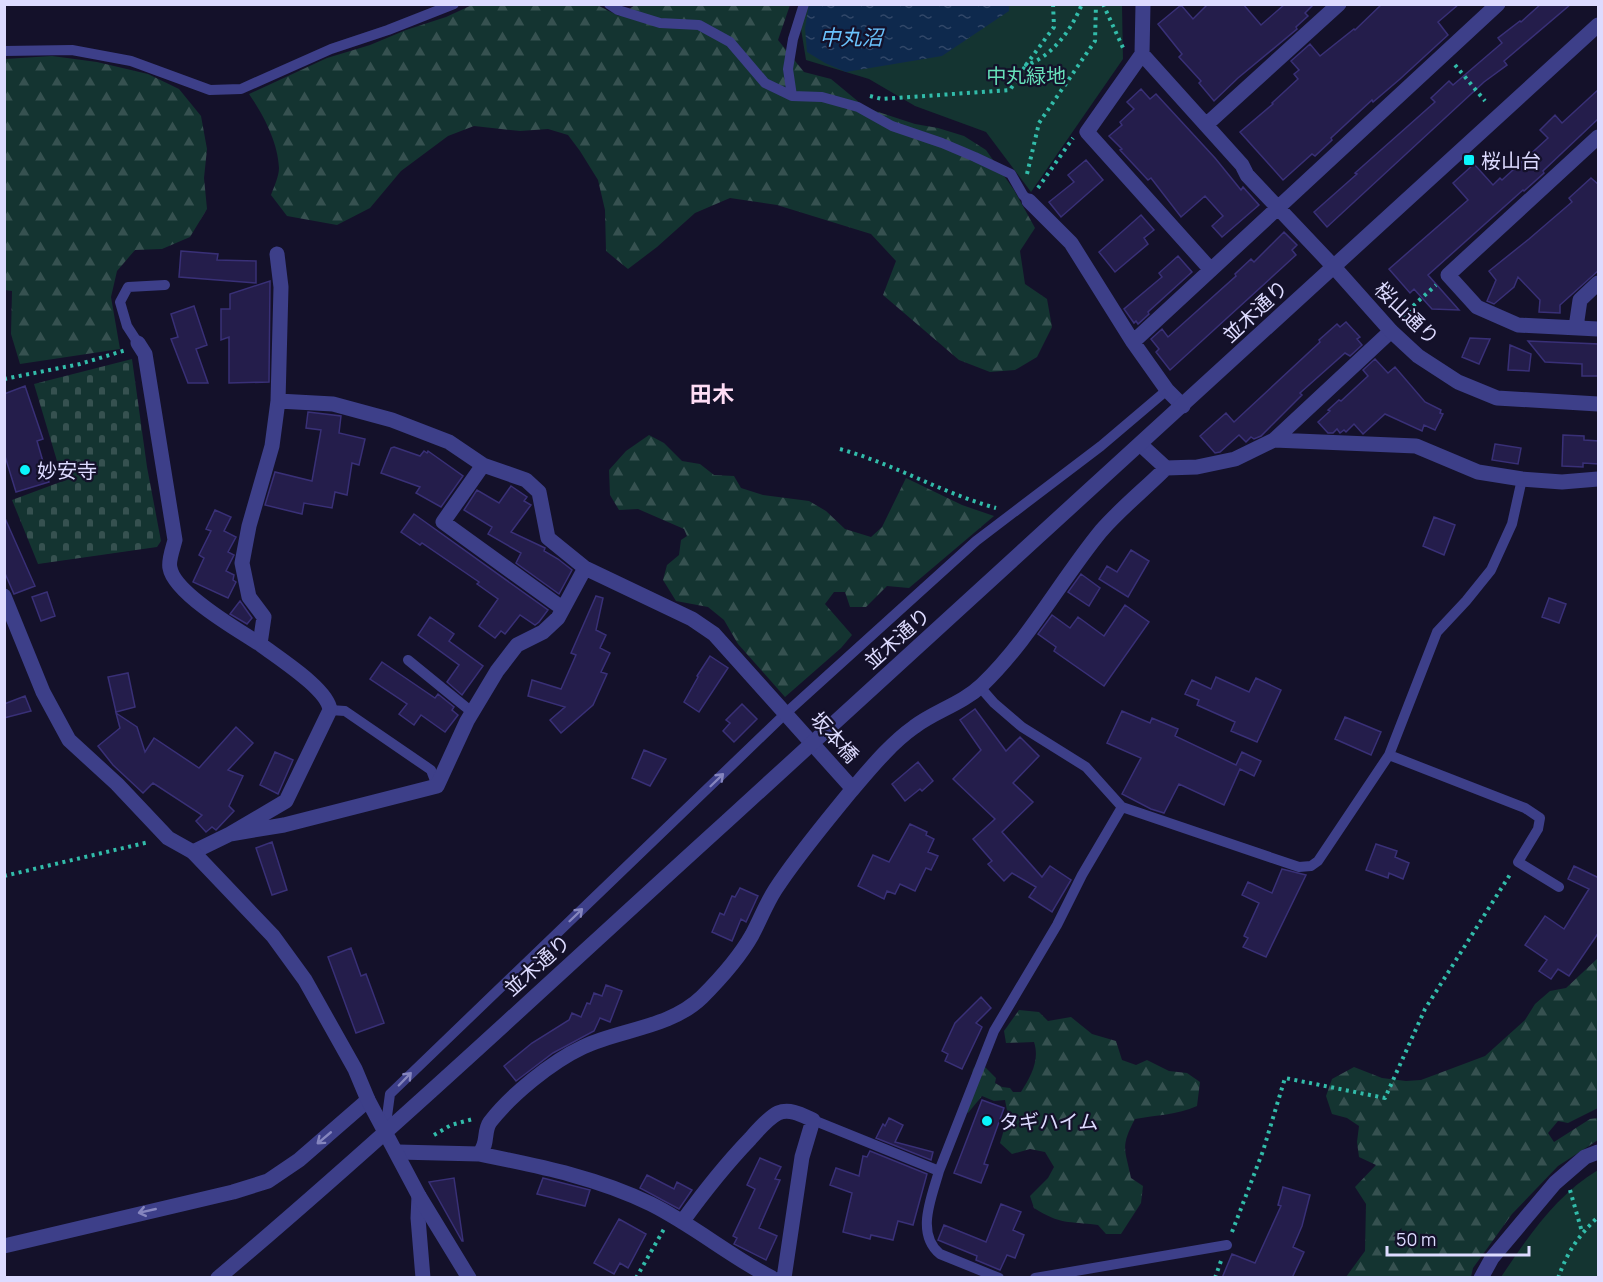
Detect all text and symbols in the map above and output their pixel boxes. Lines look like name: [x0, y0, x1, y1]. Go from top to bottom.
water label: 中丸沼: [820, 23, 885, 51]
park label: 中丸緑地: [986, 62, 1066, 89]
place label: 桜山台: [1481, 147, 1541, 174]
marker: 桜山台: [1462, 153, 1476, 167]
street label: 並木通り: [1217, 274, 1293, 348]
street label: 桜山通り: [1369, 276, 1445, 350]
district label: 田木: [690, 379, 734, 409]
place label: 妙安寺: [37, 457, 97, 484]
marker: 妙安寺: [18, 463, 32, 477]
street label: 並木通り: [858, 601, 936, 675]
street label: 坂本橋: [805, 706, 865, 768]
one-way arrow: [709, 772, 724, 787]
one-way arrow: [568, 907, 583, 922]
street label: 並木通り: [498, 928, 576, 1002]
one-way arrow: [398, 1071, 412, 1086]
place label: タギハイム: [999, 1108, 1098, 1135]
marker: タギハイム: [980, 1114, 994, 1128]
one-way arrow: [317, 1131, 332, 1145]
one-way arrow: [138, 1206, 157, 1218]
scale bar: [1387, 1219, 1530, 1257]
text: 50 m: [1396, 1227, 1436, 1251]

